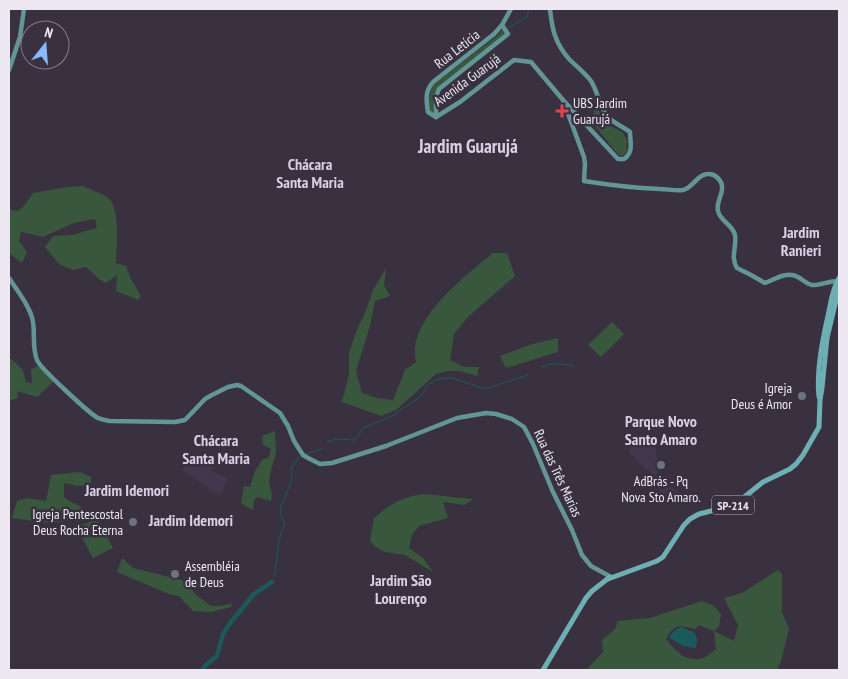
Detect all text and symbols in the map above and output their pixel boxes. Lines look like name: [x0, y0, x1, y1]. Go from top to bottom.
north arrow: [20, 20, 70, 70]
text: N: [43, 23, 55, 42]
street label: Rua Letícia: [431, 26, 483, 72]
street label: Avenida Guarujá: [430, 50, 504, 110]
place label: UBS Jardim Guarujá: [573, 94, 627, 128]
marker: UBS Jardim Guarujá: [555, 104, 569, 118]
district label: Jardim Guarujá: [417, 134, 518, 158]
district label: Chácara Santa Maria: [276, 154, 344, 192]
district label: Jardim Ranieri: [781, 222, 822, 260]
place label: Igreja Deus é Amor: [731, 379, 792, 413]
marker: Igreja Deus é Amor: [796, 390, 808, 402]
district label: Parque Novo Santo Amaro: [625, 411, 697, 449]
street label: Rua das Três Marias: [530, 426, 586, 520]
district label: Chácara Santa Maria: [182, 430, 250, 468]
marker: AdBrás - Pq Nova Sto Amaro.: [655, 459, 667, 471]
place label: AdBrás - Pq Nova Sto Amaro.: [621, 472, 701, 506]
district label: Jardim Idemori: [84, 480, 170, 500]
road number: SP-214: [712, 496, 754, 514]
place label: Igreja Pentescostal Deus Rocha Eterna: [32, 505, 124, 539]
district label: Jardim Idemori: [148, 510, 234, 530]
marker: Igreja Pentescostal Deus Rocha Eterna: [127, 516, 139, 528]
place label: Assembléia de Deus: [185, 557, 240, 591]
marker: Assembléia de Deus: [169, 568, 181, 580]
district label: Jardim São Lourenço: [369, 570, 432, 608]

